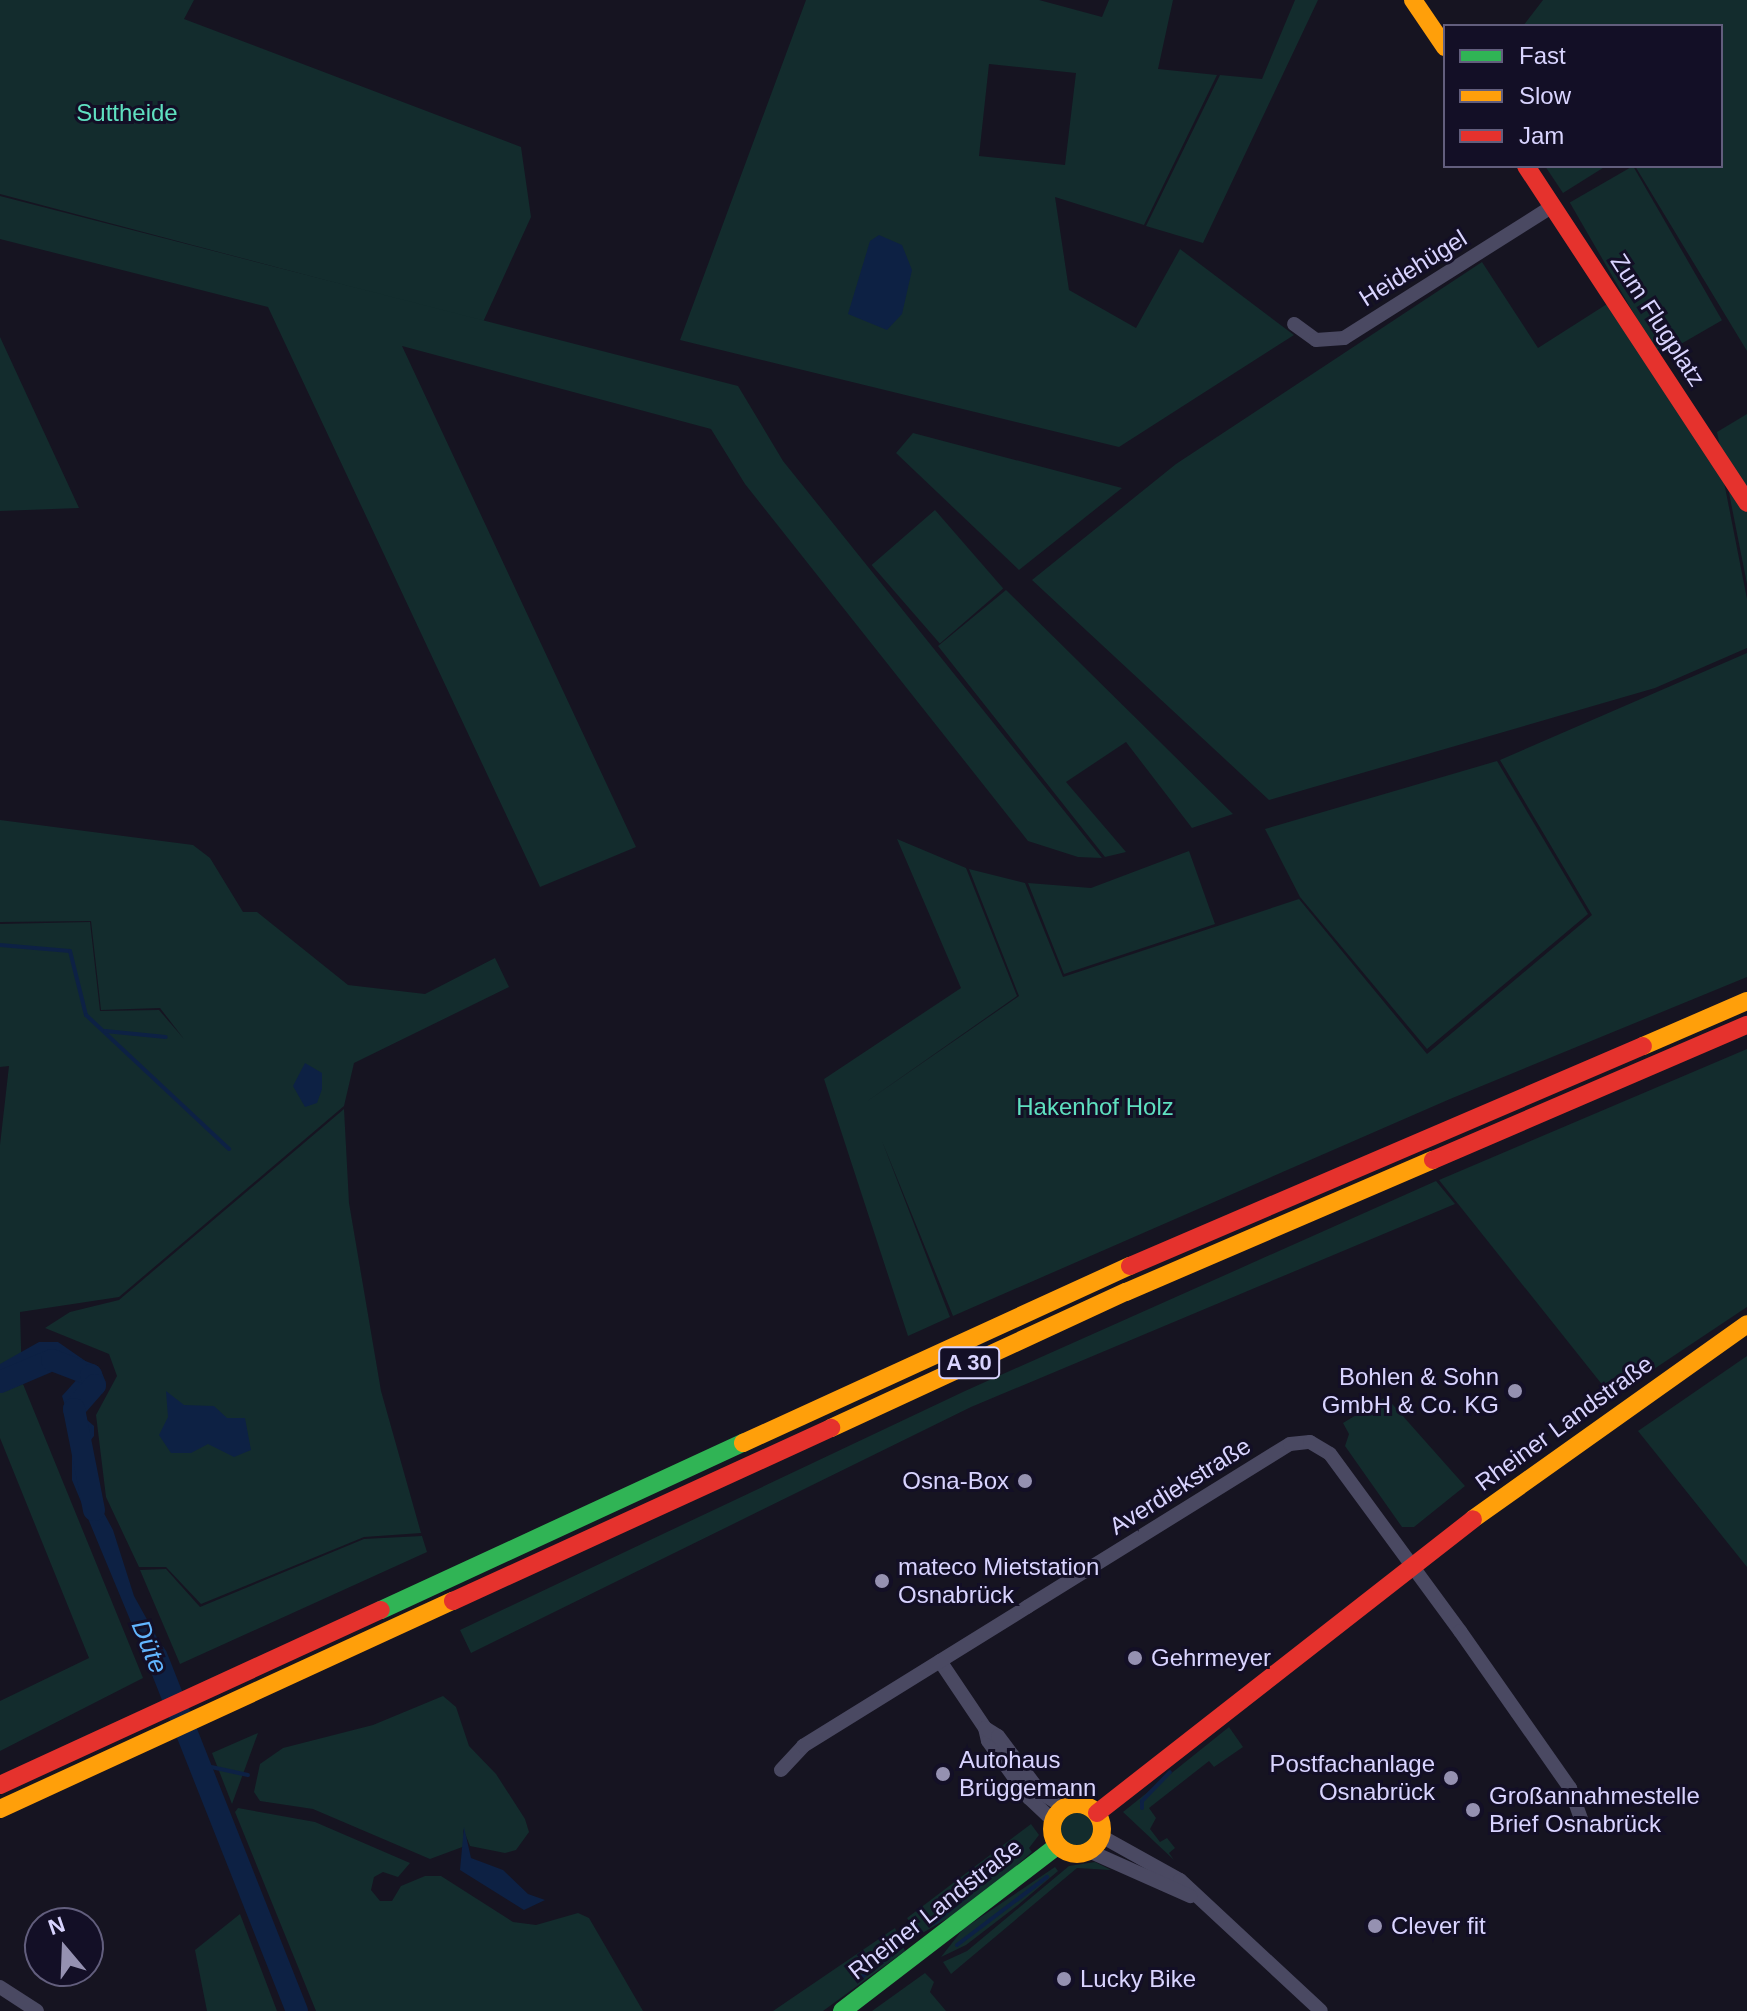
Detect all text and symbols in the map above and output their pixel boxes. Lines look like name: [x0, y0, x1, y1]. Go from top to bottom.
legend: [1443, 24, 1723, 168]
text: Fast: [1519, 42, 1566, 69]
text: Slow: [1519, 82, 1571, 109]
park label: Suttheide: [76, 99, 178, 127]
text: Jam: [1519, 122, 1564, 149]
street label: Heidehügel: [1354, 224, 1472, 312]
street label: Zum Flugplatz: [1605, 248, 1711, 392]
park label: Hakenhof Holz: [1016, 1093, 1174, 1121]
road number: A 30: [937, 1345, 1001, 1381]
street label: Rheiner Landstraße: [1470, 1349, 1658, 1497]
place label: Bohlen & Sohn GmbH & Co. KG: [1322, 1363, 1499, 1419]
marker: Bohlen & Sohn GmbH & Co. KG: [1506, 1382, 1524, 1400]
street label: Averdiekstraße: [1104, 1431, 1256, 1541]
place label: Osna-Box: [902, 1467, 1009, 1495]
marker: Osna-Box: [1016, 1472, 1034, 1490]
place label: mateco Mietstation Osnabrück: [898, 1553, 1099, 1609]
marker: mateco Mietstation Osnabrück: [873, 1572, 891, 1590]
water label: Düte: [124, 1616, 174, 1678]
place label: Gehrmeyer: [1151, 1644, 1271, 1672]
marker: Gehrmeyer: [1126, 1649, 1144, 1667]
place label: Autohaus Brüggemann: [959, 1746, 1096, 1802]
place label: Postfachanlage Osnabrück: [1270, 1750, 1435, 1806]
marker: Autohaus Brüggemann: [934, 1765, 952, 1783]
marker: Postfachanlage Osnabrück: [1442, 1769, 1460, 1787]
place label: Großannahmestelle Brief Osnabrück: [1489, 1782, 1700, 1838]
marker: Großannahmestelle Brief Osnabrück: [1464, 1801, 1482, 1819]
street label: Rheiner Landstraße: [843, 1832, 1027, 1986]
north arrow: [24, 1907, 104, 1987]
text: N: [45, 1911, 68, 1940]
place label: Clever fit: [1391, 1912, 1486, 1940]
marker: Clever fit: [1366, 1917, 1384, 1935]
place label: Lucky Bike: [1080, 1965, 1196, 1993]
marker: Lucky Bike: [1055, 1970, 1073, 1988]

